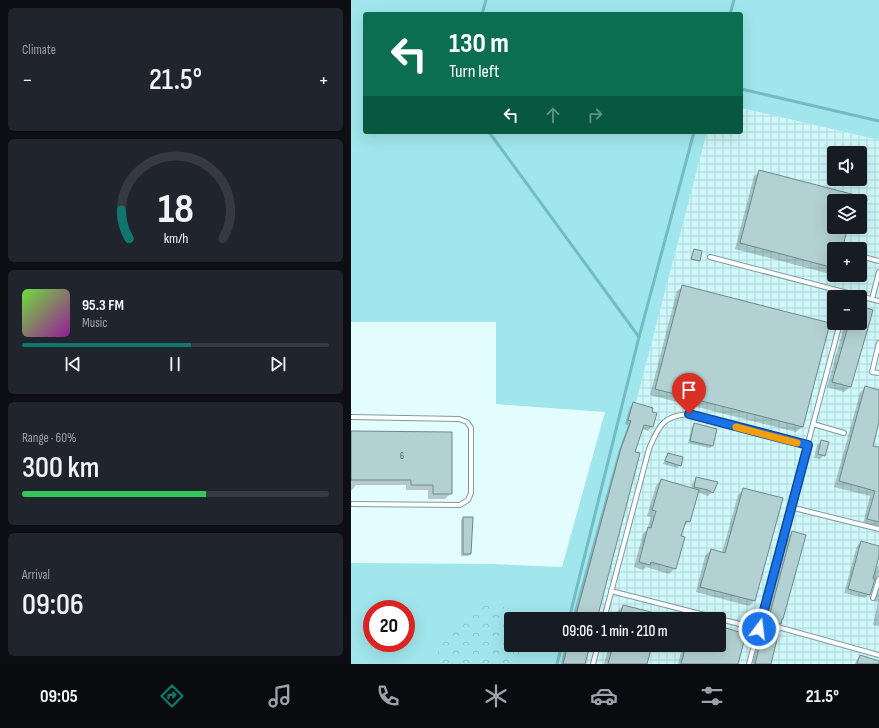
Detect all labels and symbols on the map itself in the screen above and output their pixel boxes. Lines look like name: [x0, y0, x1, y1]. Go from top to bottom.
pin: [672, 373, 706, 414]
house number: 6: [400, 451, 404, 462]
speed limit sign: 20: [363, 600, 415, 652]
position arrow: [738, 608, 780, 650]

